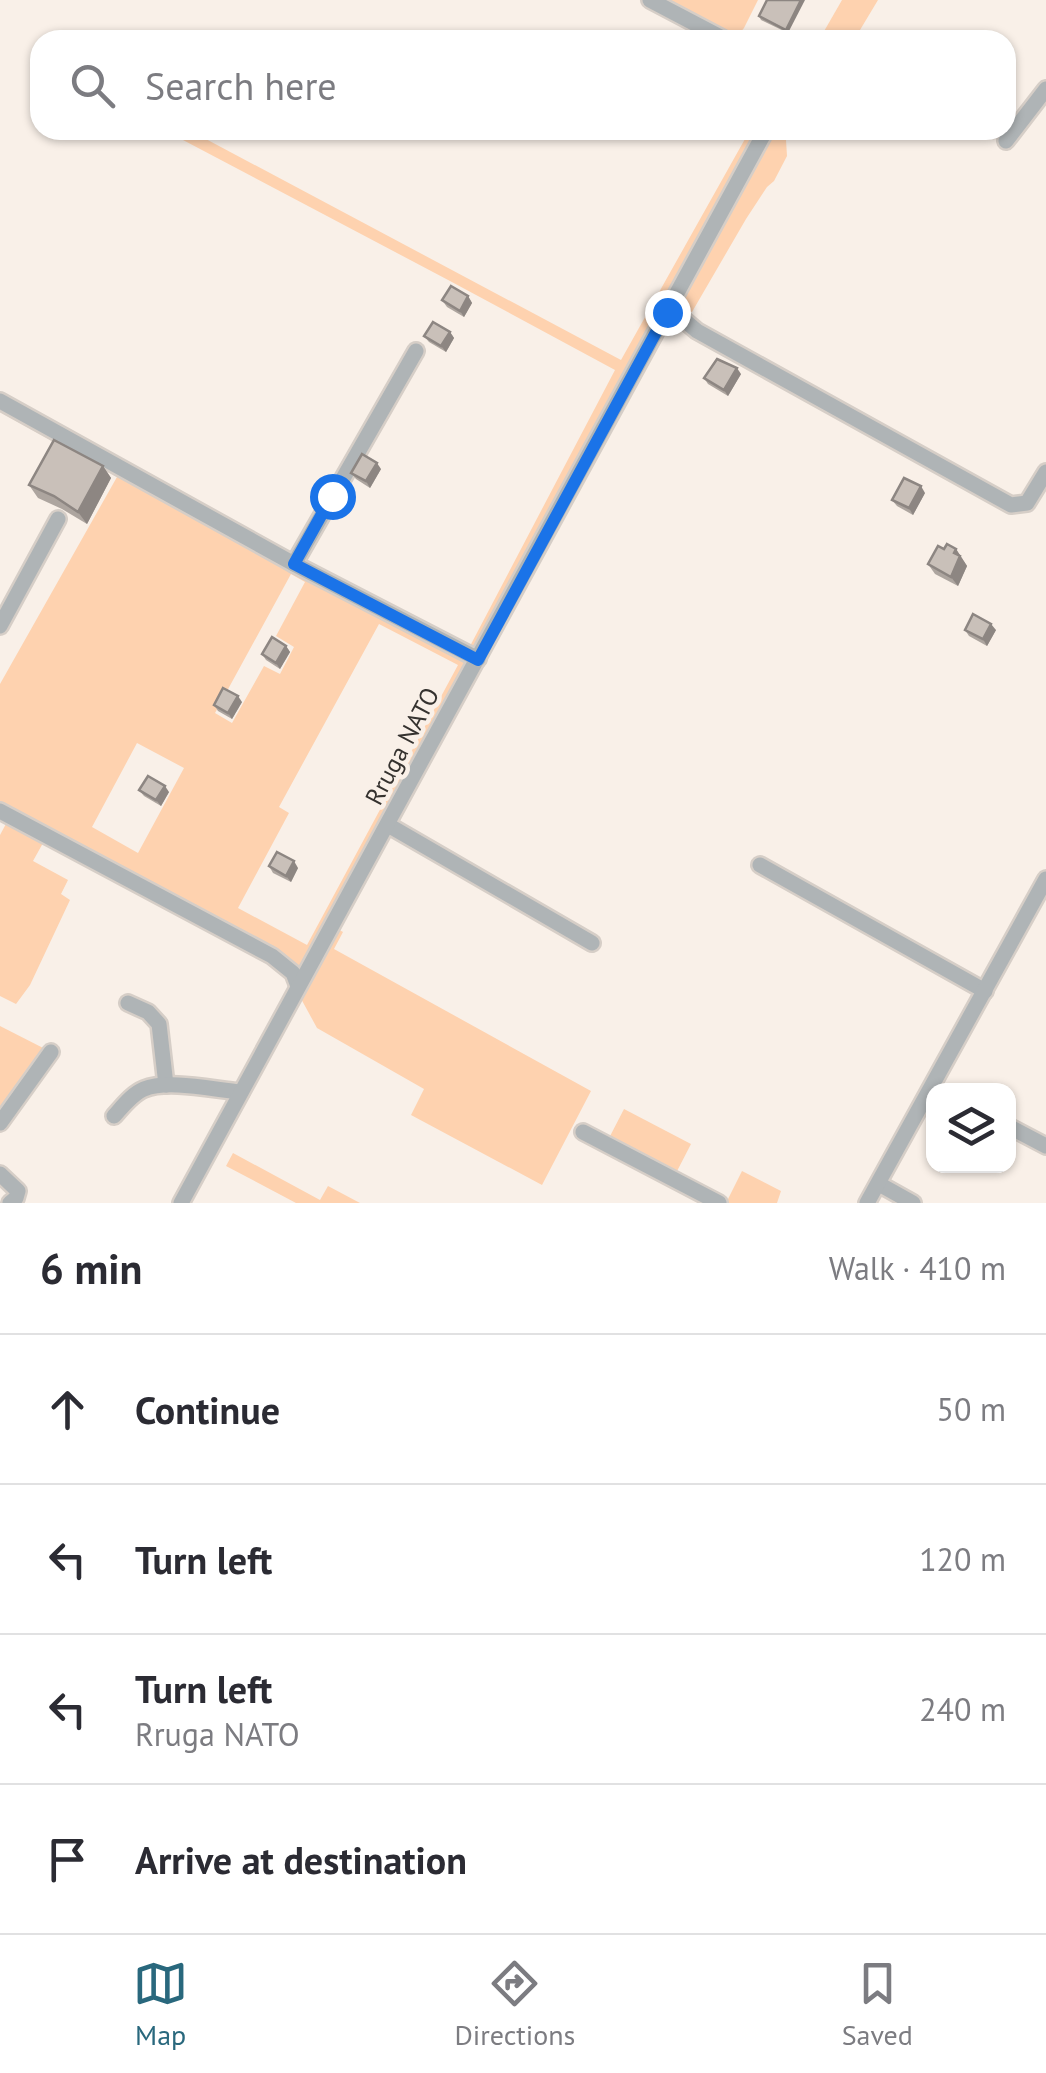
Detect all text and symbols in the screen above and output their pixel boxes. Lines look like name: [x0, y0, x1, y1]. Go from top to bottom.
search box: [30, 30, 1016, 140]
icon: search: [65, 58, 120, 113]
text: Search here: [145, 61, 337, 110]
route end: [645, 290, 691, 336]
route start: [310, 474, 356, 520]
street label: Rruga NATO: [358, 682, 446, 810]
map controls: [926, 1083, 1016, 1173]
button: layers: [926, 1083, 1016, 1173]
text: 6 min: [40, 1241, 142, 1296]
text: Walk · 410 m: [829, 1247, 1006, 1289]
icon: ahead: [40, 1382, 95, 1437]
text: Continue: [135, 1385, 280, 1434]
text: 50 m: [937, 1388, 1006, 1430]
icon: left: [40, 1532, 95, 1587]
text: Turn left: [135, 1535, 272, 1584]
text: 120 m: [919, 1538, 1006, 1580]
text: Turn left: [135, 1664, 272, 1713]
icon: left: [40, 1682, 95, 1737]
text: 240 m: [919, 1688, 1006, 1730]
text: Rruga NATO: [135, 1713, 300, 1755]
icon: arrive: [40, 1832, 95, 1887]
text: Arrive at destination: [135, 1835, 467, 1884]
tab: Map: [133, 1956, 188, 2053]
tab: Directions: [454, 1956, 575, 2053]
tab: Saved: [842, 1956, 913, 2053]

